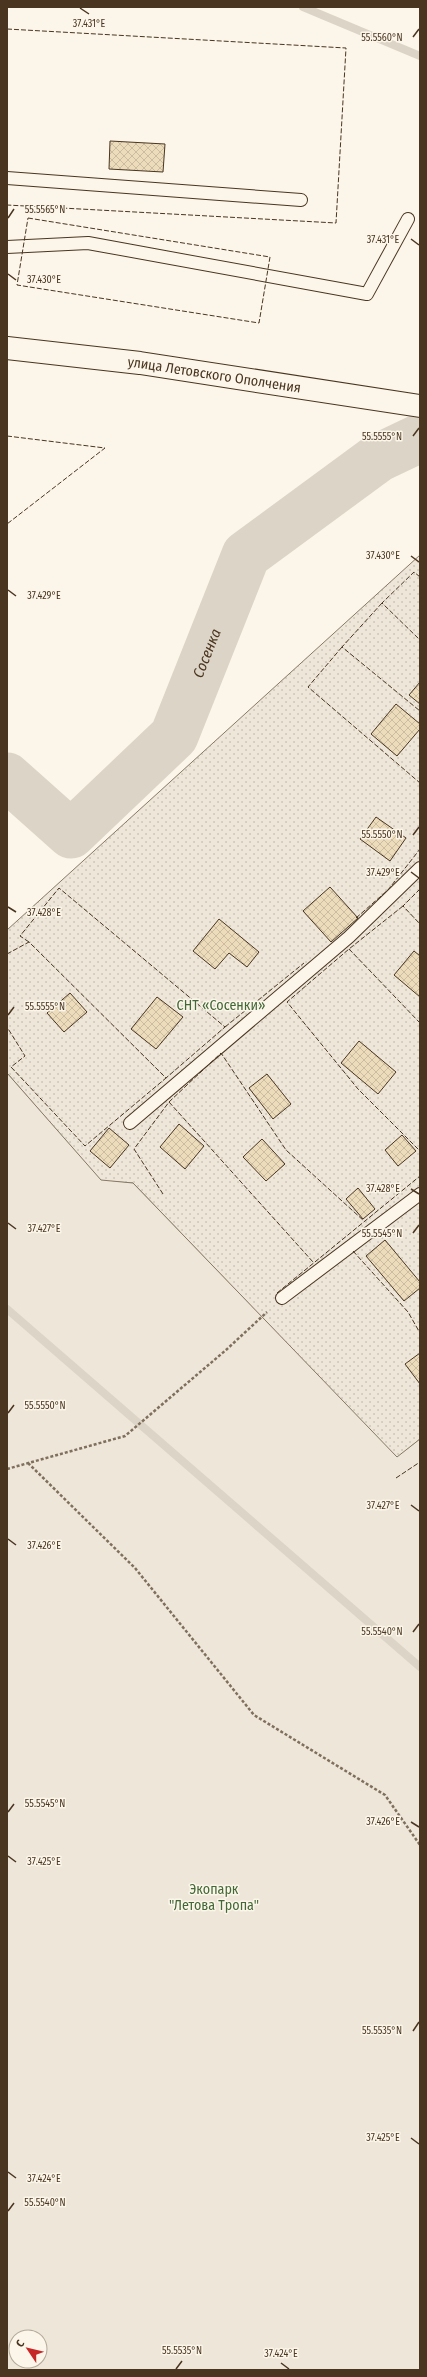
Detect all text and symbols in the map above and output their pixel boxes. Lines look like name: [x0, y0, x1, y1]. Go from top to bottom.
text: 37.431°E: [73, 18, 106, 30]
text: 55.5560°N: [361, 32, 403, 44]
text: 55.5565°N: [25, 204, 65, 216]
text: 37.431°E: [367, 234, 400, 246]
text: 37.430°E: [27, 274, 61, 286]
street label: улица Летовского Ополчения: [127, 353, 302, 396]
text: 55.5555°N: [362, 431, 402, 443]
text: 37.430°E: [366, 550, 400, 562]
text: 37.429°E: [27, 590, 61, 602]
water label: Сосенка: [189, 626, 225, 680]
text: 55.5550°N: [362, 829, 403, 841]
text: 37.429°E: [366, 867, 400, 879]
text: 37.428°E: [27, 907, 61, 919]
park label: СНТ «Сосенки»: [177, 997, 265, 1014]
text: 55.5555°N: [25, 1001, 65, 1013]
text: 37.428°E: [366, 1183, 400, 1195]
text: 37.427°E: [28, 1223, 61, 1235]
text: 55.5545°N: [362, 1228, 402, 1240]
text: 55.5550°N: [25, 1400, 66, 1412]
text: 37.427°E: [367, 1500, 400, 1512]
text: 37.426°E: [27, 1540, 61, 1552]
text: 55.5540°N: [361, 1626, 403, 1638]
text: 55.5545°N: [25, 1798, 65, 1810]
text: 37.426°E: [366, 1816, 400, 1828]
text: 37.425°E: [27, 1856, 61, 1868]
park label: Экопарк "Летова Тропа": [169, 1881, 259, 1914]
text: 55.5535°N: [362, 2025, 402, 2037]
text: 37.425°E: [366, 2132, 400, 2144]
text: 37.424°E: [27, 2173, 61, 2185]
text: 55.5540°N: [24, 2197, 66, 2209]
north arrow: [8, 2329, 48, 2369]
text: С: [13, 2337, 27, 2350]
text: 55.5535°N: [162, 2345, 202, 2357]
text: 37.424°E: [264, 2348, 298, 2360]

